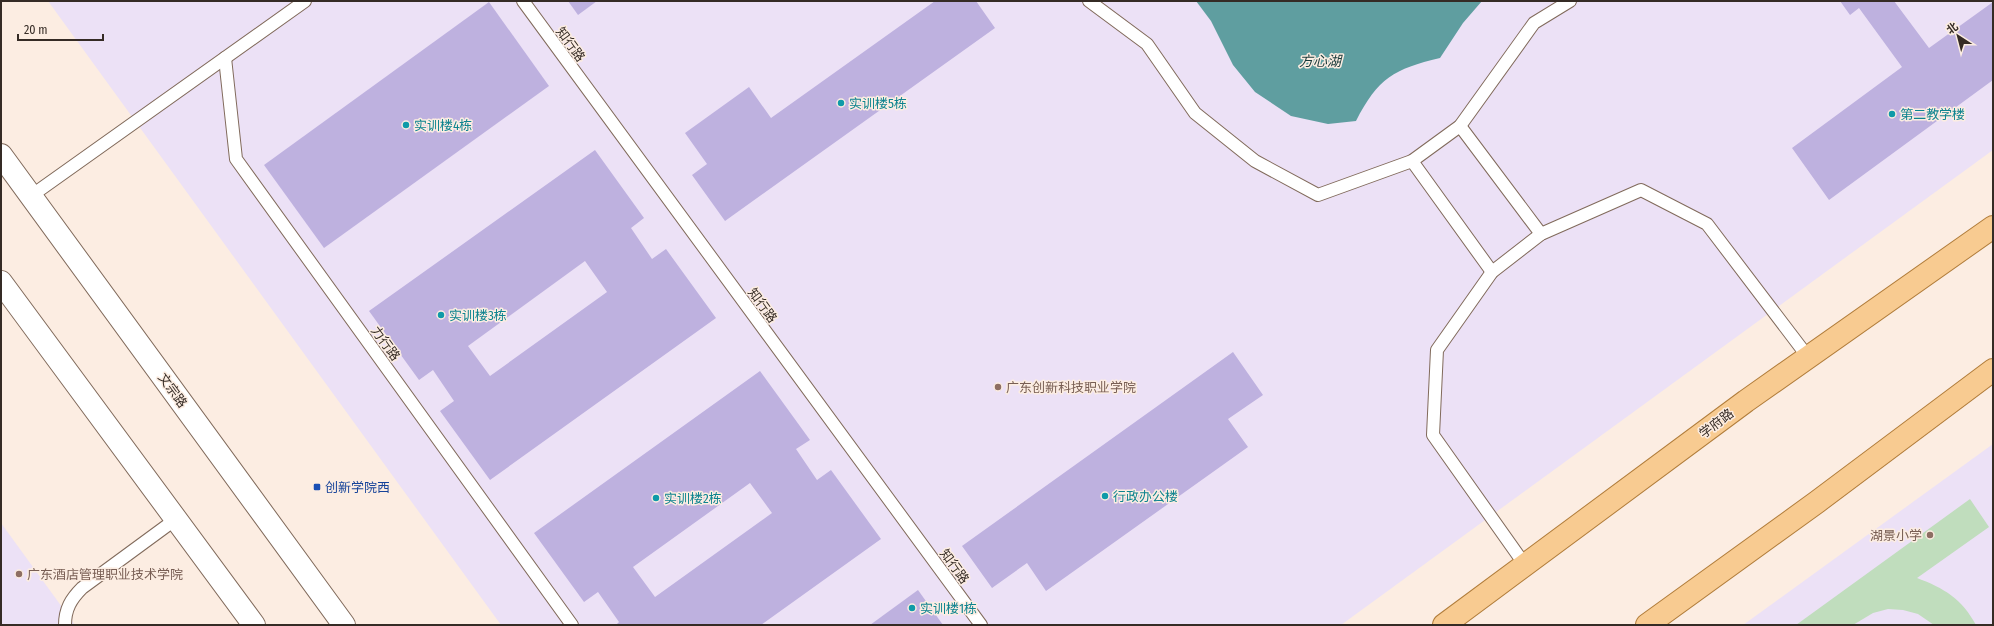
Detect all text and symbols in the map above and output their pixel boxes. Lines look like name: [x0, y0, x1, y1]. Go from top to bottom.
scale bar: [18, 16, 103, 42]
north arrow: [1938, 16, 1978, 56]
text: 北: [1944, 20, 1961, 37]
text: 20 m: [24, 23, 48, 37]
street label: 知行路: [553, 24, 588, 64]
water label: 方心湖: [1299, 53, 1343, 70]
place label: 实训楼5栋: [849, 96, 907, 111]
marker: 实训楼5栋: [836, 98, 846, 108]
place label: 第二教学楼: [1900, 107, 1965, 122]
marker: 第二教学楼: [1887, 109, 1897, 119]
place label: 实训楼4栋: [414, 118, 472, 133]
marker: 实训楼4栋: [401, 120, 411, 130]
street label: 知行路: [745, 285, 780, 325]
place label: 实训楼3栋: [449, 308, 507, 323]
marker: 实训楼3栋: [436, 310, 446, 320]
street label: 力行路: [368, 323, 403, 363]
street label: 文宗路: [155, 370, 190, 410]
place label: 广东创新科技职业学院: [1006, 380, 1136, 395]
marker: 广东创新科技职业学院: [993, 382, 1003, 392]
street label: 学府路: [1696, 406, 1736, 441]
place label: 创新学院西: [325, 480, 390, 495]
marker: 创新学院西: [312, 482, 322, 492]
place label: 行政办公楼: [1113, 489, 1178, 504]
place label: 实训楼2栋: [664, 491, 722, 506]
marker: 行政办公楼: [1100, 491, 1110, 501]
marker: 实训楼2栋: [651, 493, 661, 503]
place label: 湖景小学: [1870, 528, 1922, 543]
marker: 湖景小学: [1925, 530, 1935, 540]
street label: 知行路: [937, 546, 972, 586]
place label: 广东酒店管理职业技术学院: [27, 567, 183, 582]
marker: 广东酒店管理职业技术学院: [14, 569, 24, 579]
place label: 实训楼1栋: [920, 601, 977, 616]
marker: 实训楼1栋: [907, 603, 917, 613]

